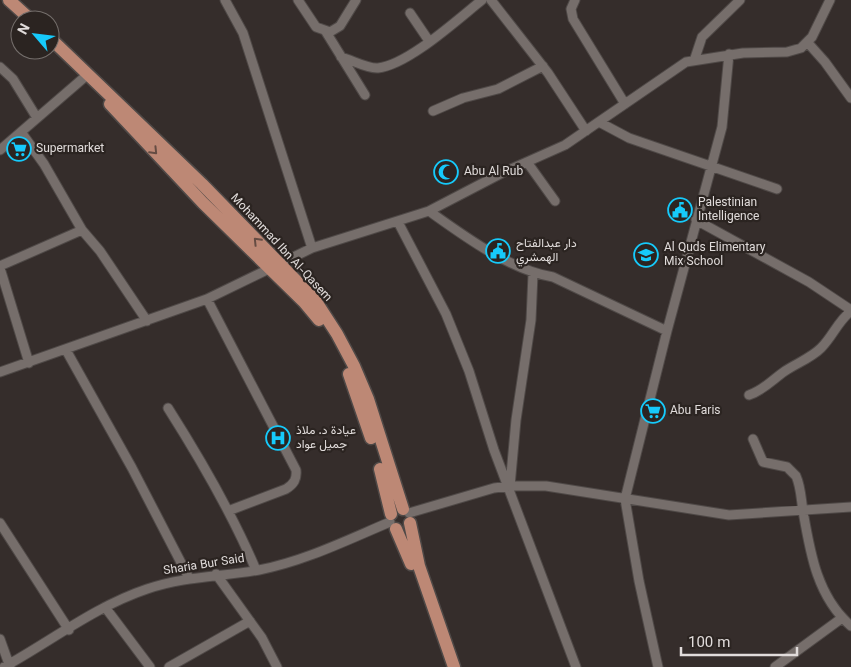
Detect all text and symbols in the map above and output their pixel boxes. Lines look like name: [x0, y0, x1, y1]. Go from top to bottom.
north arrow: [10, 10, 60, 60]
text: N: [13, 20, 37, 39]
supermarket icon: Supermarket: [6, 136, 32, 162]
place label: Supermarket: [36, 140, 104, 158]
one-way arrow: [148, 145, 157, 154]
mosque icon: Abu Al Rub: [433, 159, 459, 185]
place label: Abu Al Rub: [464, 163, 523, 181]
street label: Mohammad Ibn Al-Qasem: [226, 190, 336, 306]
place label: Palestinian Intelligence: [698, 194, 759, 226]
public building icon: Palestinian Intelligence: [667, 197, 693, 223]
place label: دار عبدالفتاح الهمشري: [516, 235, 577, 267]
one-way arrow: [254, 237, 263, 246]
public building icon: دار عبدالفتاح الهمشري: [485, 238, 511, 264]
place label: Al Quds Elimentary Mix School: [664, 239, 766, 271]
school or university icon: Al Quds Elimentary Mix School: [633, 242, 659, 268]
supermarket icon: Abu Faris: [640, 398, 666, 424]
place label: Abu Faris: [670, 402, 721, 420]
place label: عيادة د. ملاذ جميل عواد: [296, 422, 356, 454]
hospital icon: عيادة د. ملاذ جميل عواد: [265, 425, 291, 451]
street label: Sharia Bur Said: [162, 550, 246, 580]
scale bar: [681, 624, 797, 656]
text: 100 m: [688, 632, 730, 655]

